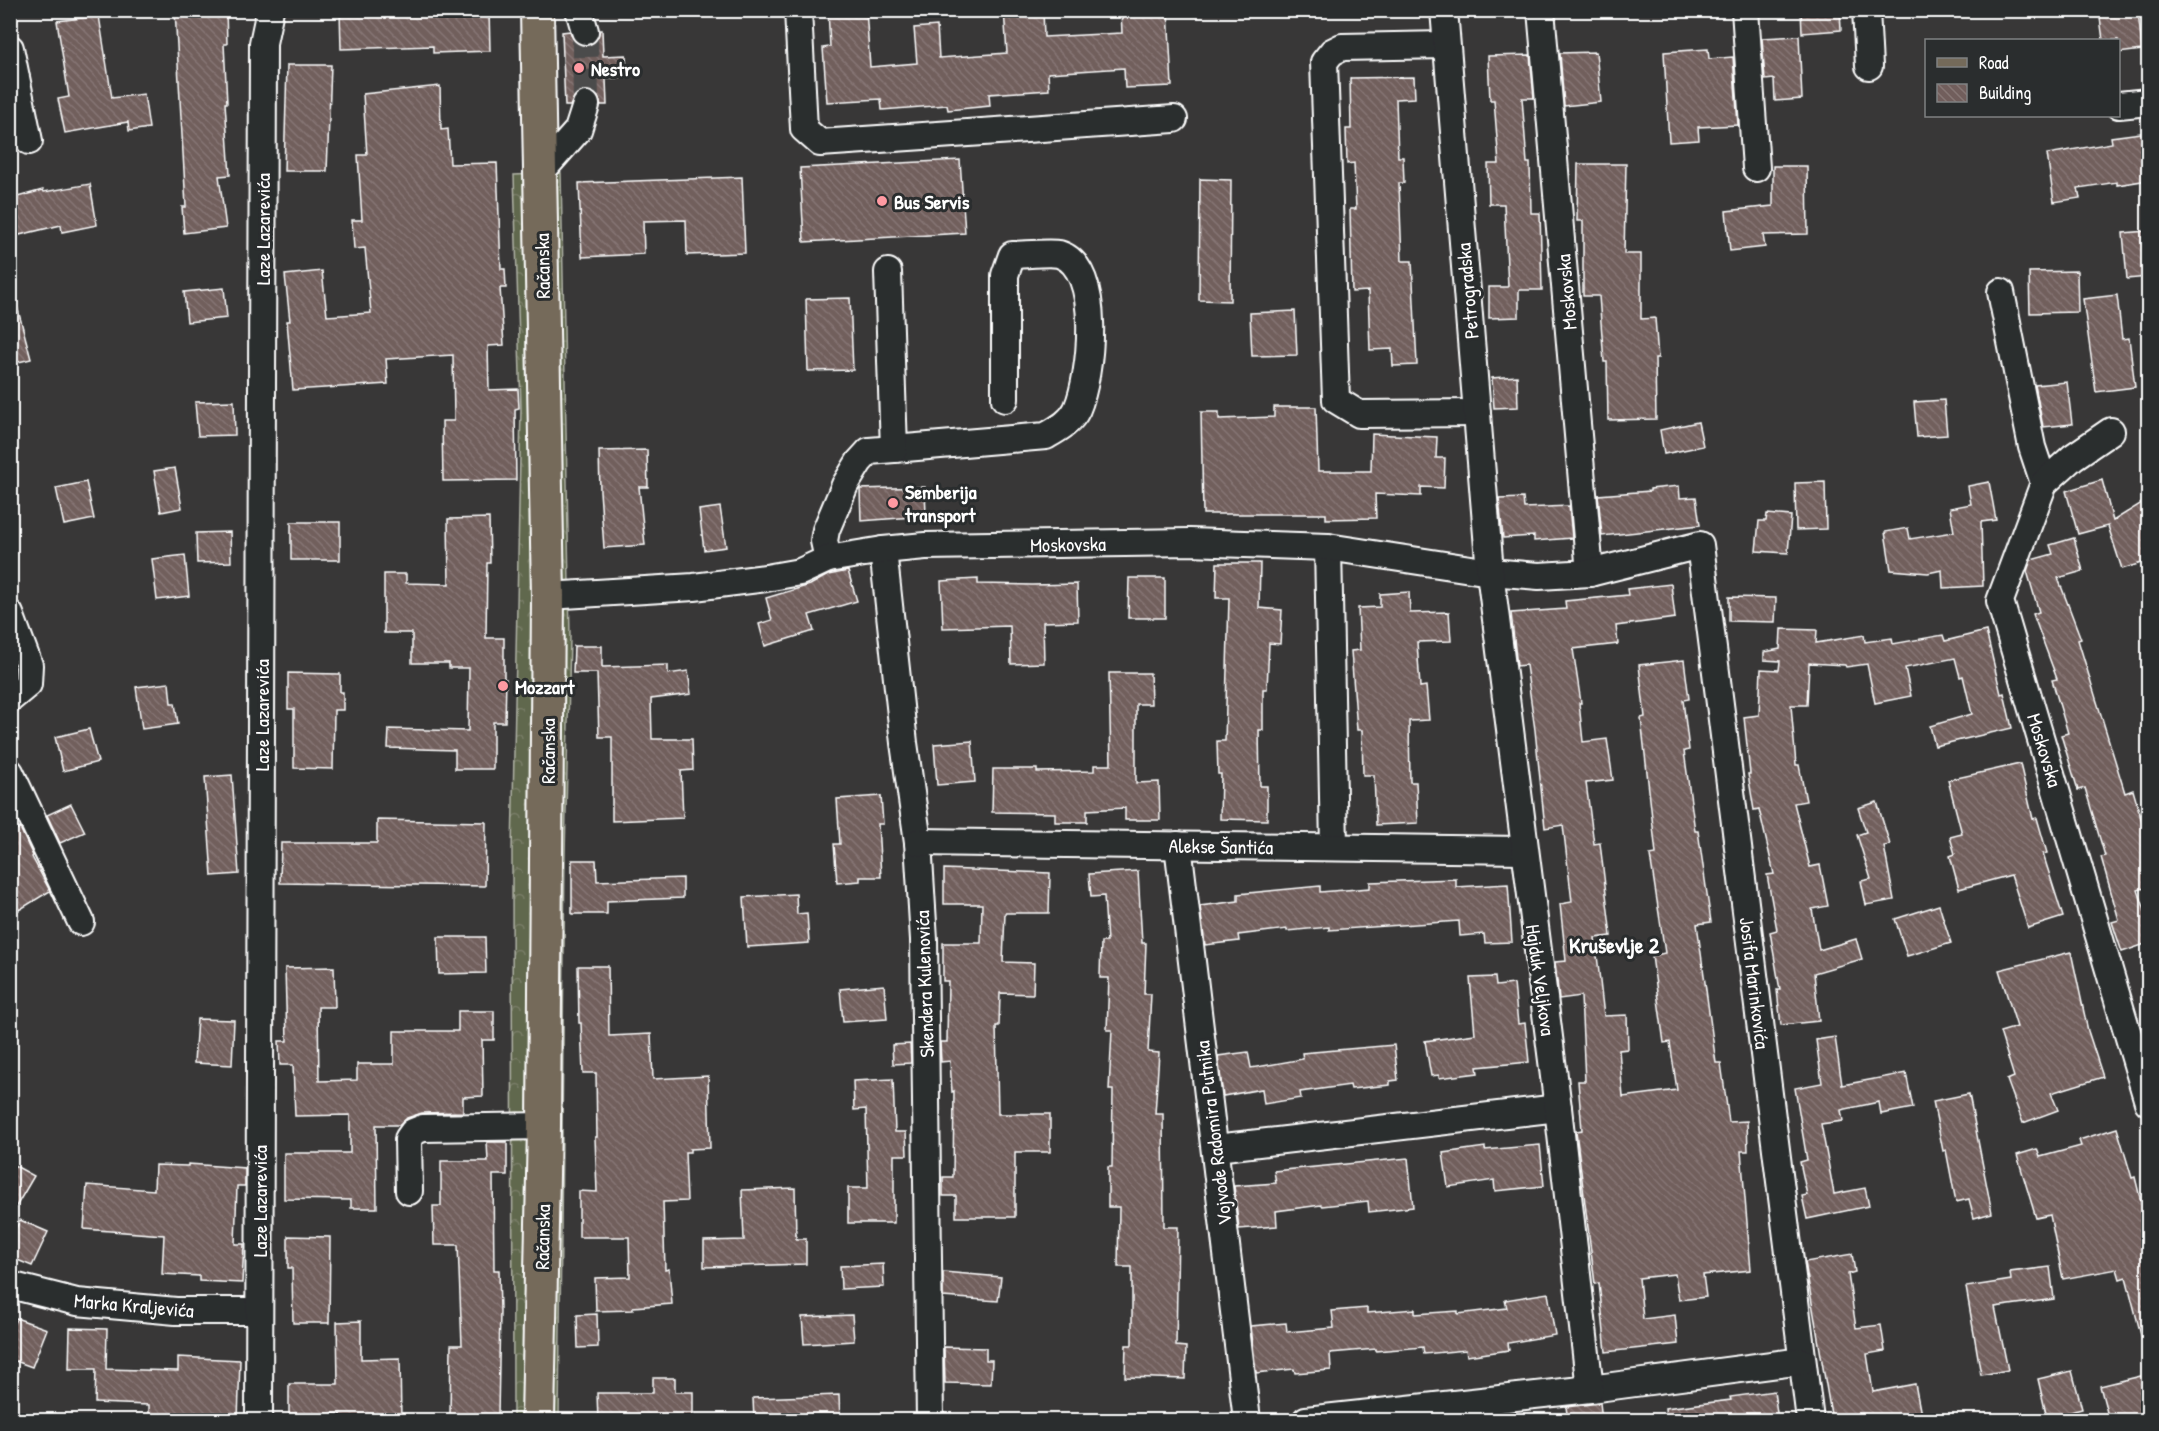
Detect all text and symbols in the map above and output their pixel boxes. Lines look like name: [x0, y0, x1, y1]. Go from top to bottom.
legend: [1925, 39, 2120, 117]
text: Road: [1979, 50, 2009, 75]
place label: Nestro: [591, 55, 640, 82]
marker: Nestro: [572, 61, 586, 75]
text: Building: [1979, 80, 2031, 105]
street label: Laze Lazarevića: [249, 173, 276, 285]
place label: Bus Servis: [894, 188, 970, 215]
marker: Bus Servis: [875, 194, 889, 208]
street label: Račanska: [528, 233, 556, 299]
street label: Petrogradska: [1449, 242, 1485, 340]
street label: Moskovska: [1549, 253, 1583, 331]
place label: Semberija transport: [904, 478, 977, 529]
marker: Semberija transport: [886, 496, 900, 510]
street label: Moskovska: [1030, 530, 1106, 558]
street label: Laze Lazarevića: [248, 659, 275, 771]
place label: Mozzart: [515, 673, 576, 700]
marker: Mozzart: [496, 679, 510, 693]
street label: Moskovska: [2021, 710, 2069, 790]
street label: Račanska: [534, 718, 561, 784]
street label: Alekse Šantića: [1168, 832, 1274, 860]
street label: Skendera Kulenovića: [908, 910, 940, 1058]
street label: Josifa Marinkovića: [1734, 916, 1777, 1051]
street label: Hajduk Veljkova: [1520, 923, 1562, 1037]
district label: Kruševlje 2: [1569, 930, 1660, 960]
street label: Vojvode Radomira Putnika: [1188, 1039, 1238, 1227]
street label: Laze Lazarevića: [246, 1145, 273, 1257]
street label: Račanska: [528, 1204, 556, 1270]
street label: Marka Kraljevića: [73, 1286, 195, 1324]

